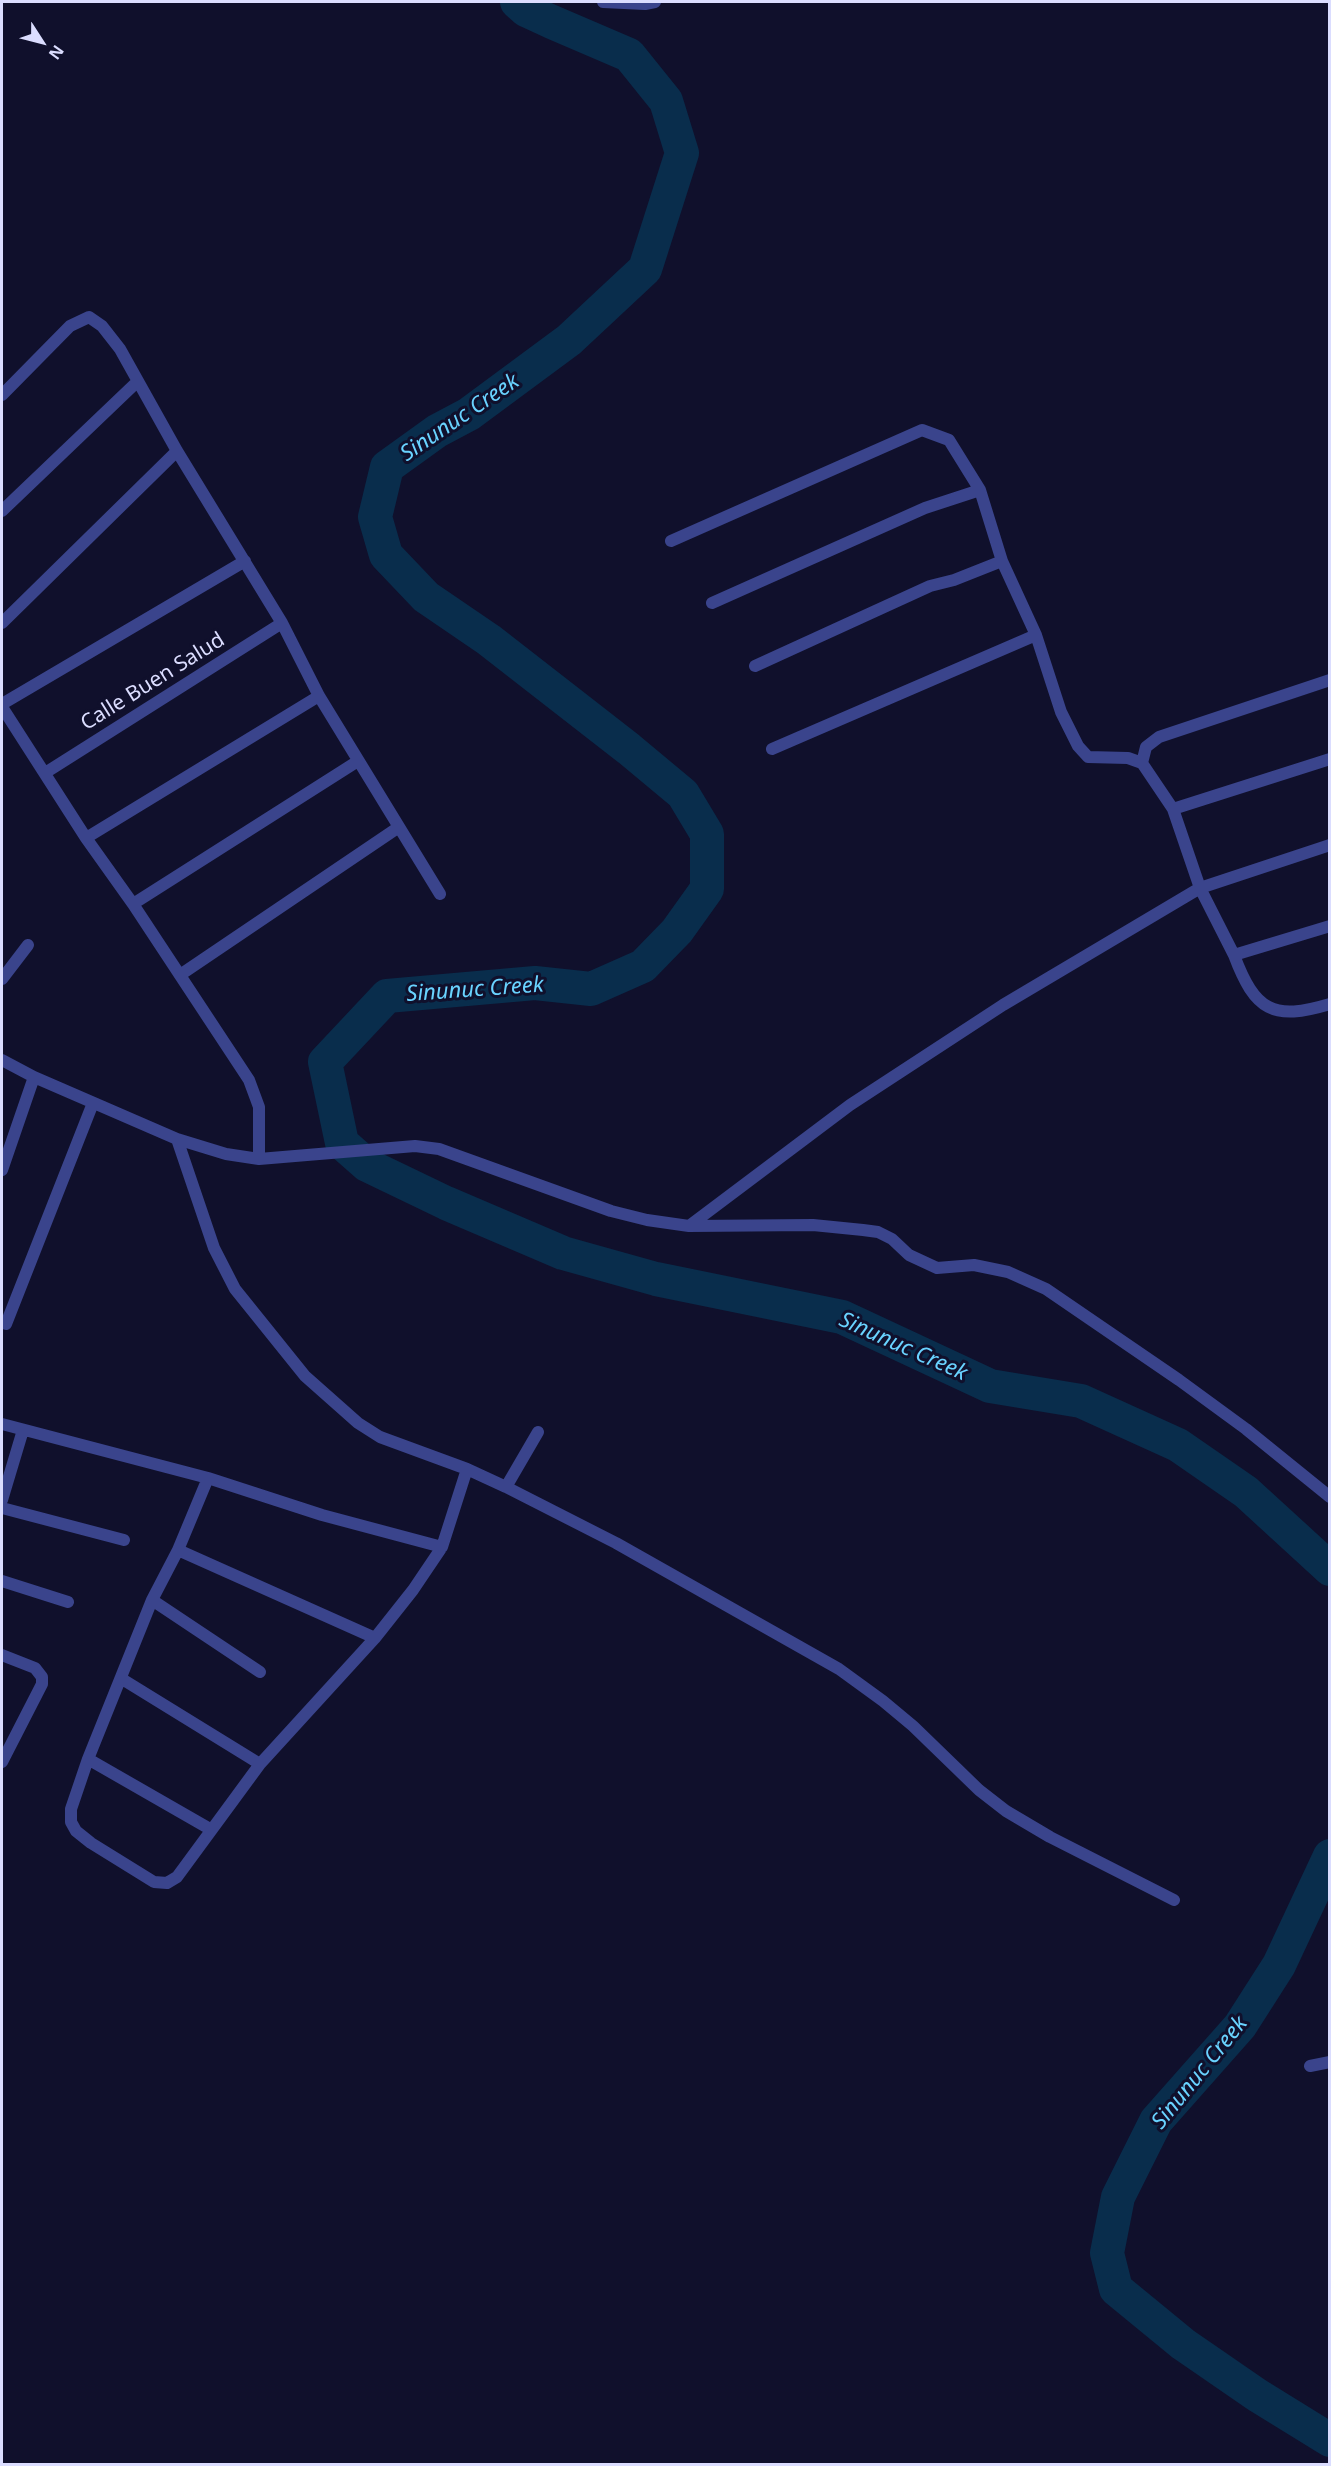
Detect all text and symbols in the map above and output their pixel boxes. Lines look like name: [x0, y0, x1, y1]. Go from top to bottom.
north arrow: [12, 12, 72, 72]
text: N: [44, 41, 69, 64]
water label: Sinunuc Creek: [396, 369, 524, 467]
street label: Calle Buen Salud: [76, 628, 230, 736]
water label: Sinunuc Creek: [405, 972, 545, 1008]
water label: Sinunuc Creek: [835, 1307, 971, 1387]
water label: Sinunuc Creek: [1146, 2011, 1254, 2135]

